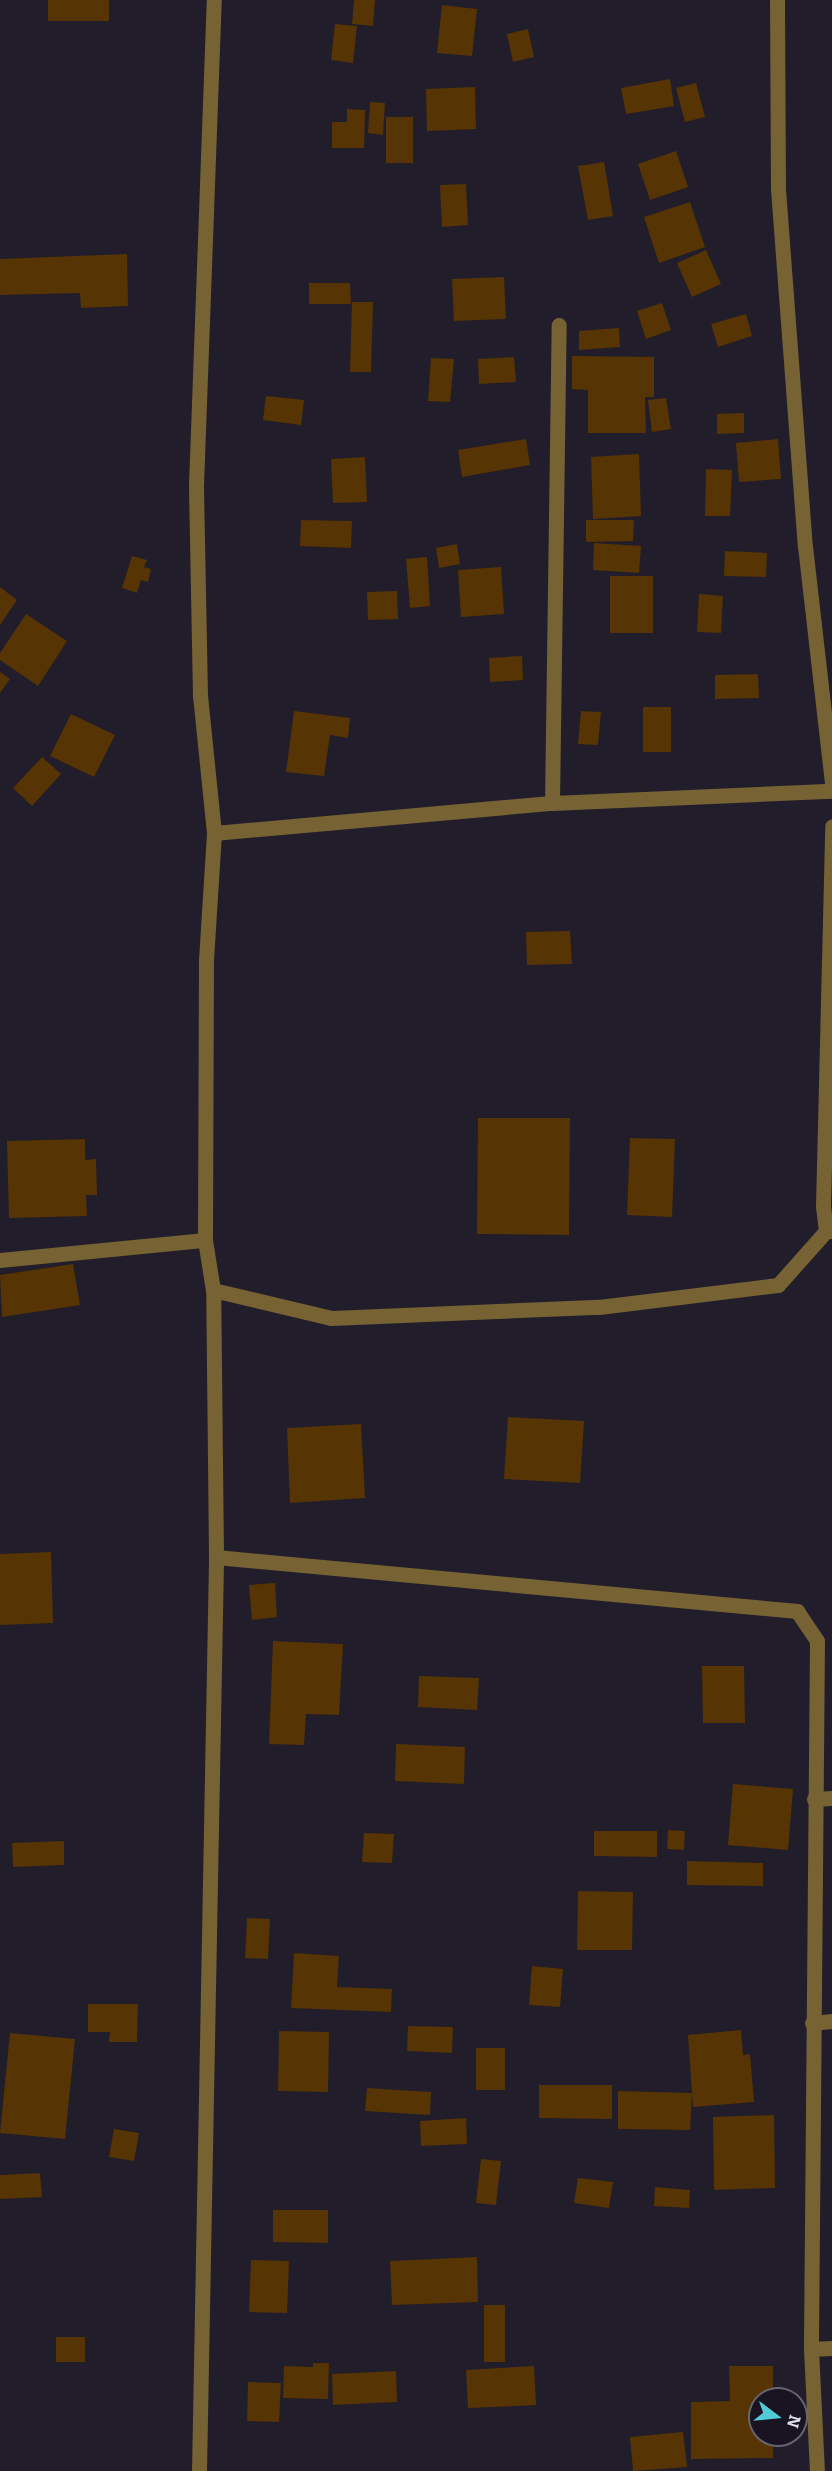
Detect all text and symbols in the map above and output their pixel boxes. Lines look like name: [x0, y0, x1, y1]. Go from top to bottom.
north arrow: [748, 2387, 808, 2447]
text: N: [783, 2413, 805, 2430]

